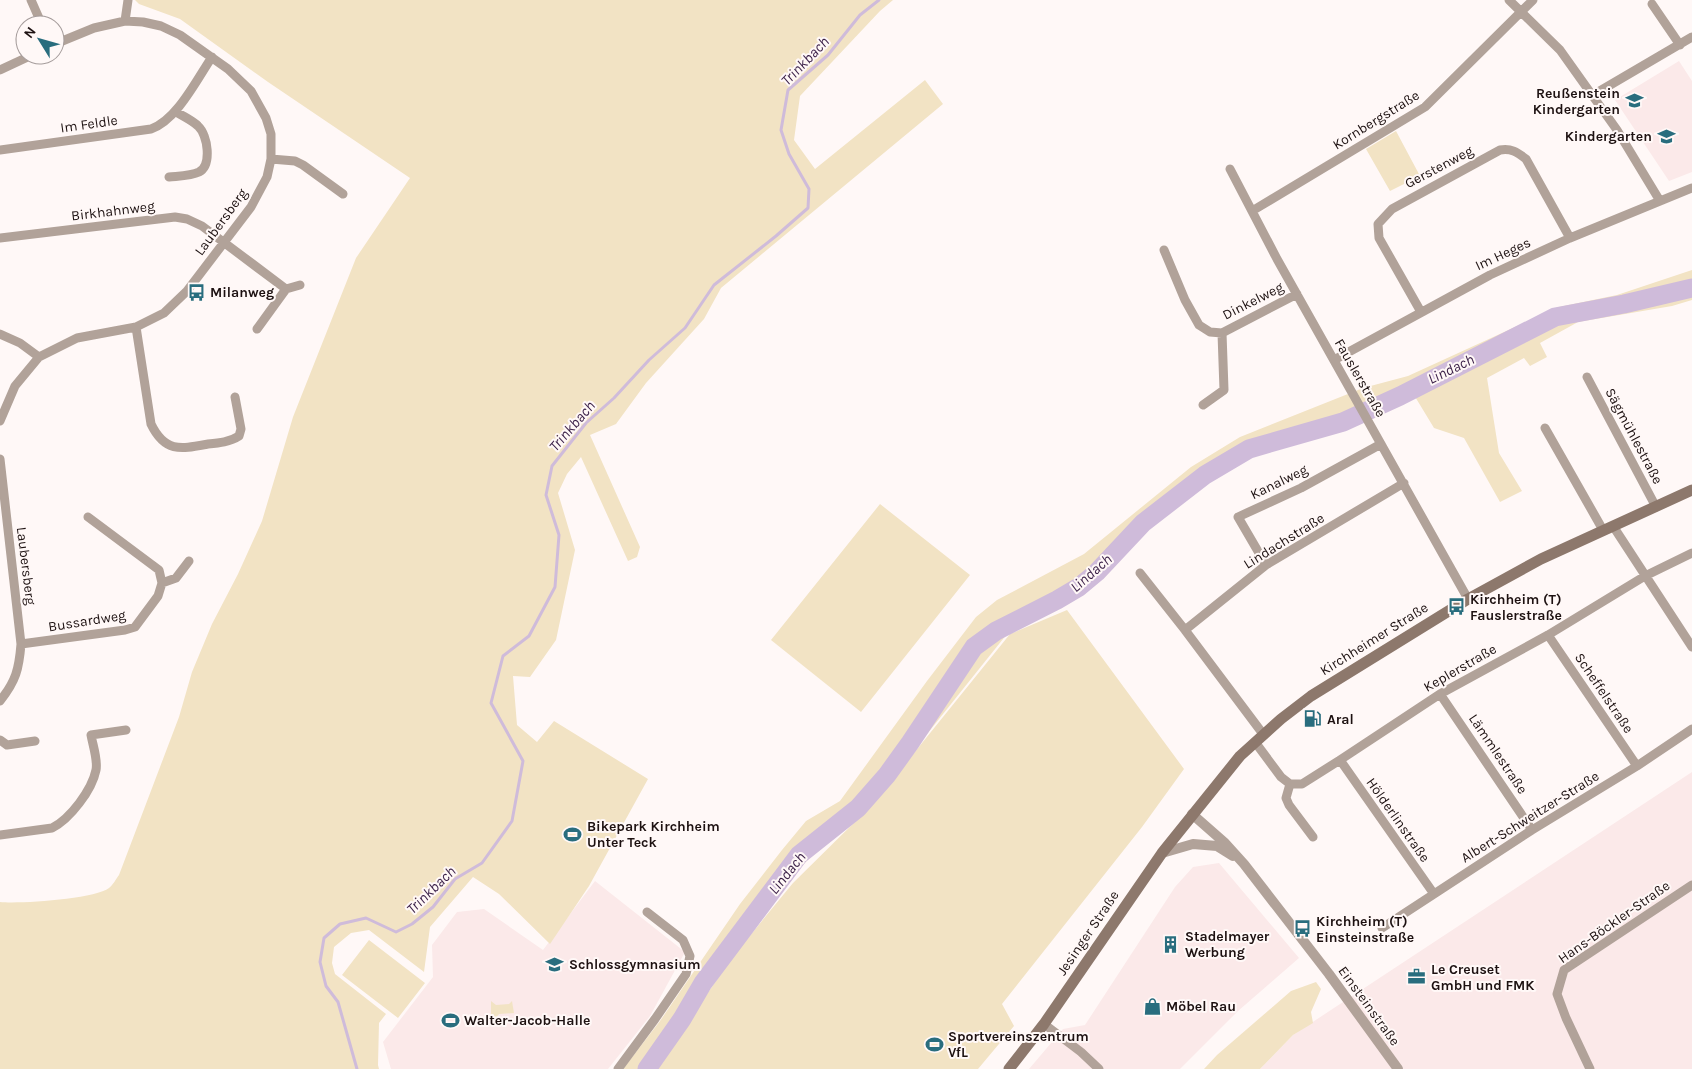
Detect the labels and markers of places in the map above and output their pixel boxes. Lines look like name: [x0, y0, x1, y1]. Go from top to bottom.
place label: Reußenstein Kindergarten: [1533, 85, 1620, 118]
school or university icon: Reußenstein Kindergarten: [1624, 91, 1644, 111]
school or university icon: Kindergarten: [1656, 126, 1676, 146]
place label: Kindergarten: [1565, 128, 1652, 145]
bus stop icon: Milanweg: [186, 282, 206, 302]
place label: Milanweg: [210, 284, 274, 301]
place label: Kirchheim (T) Fauslerstraße: [1470, 591, 1562, 624]
bus stop icon: Kirchheim (T) Fauslerstraße: [1446, 597, 1466, 617]
fuel station icon: Aral: [1303, 709, 1323, 729]
place label: Aral: [1327, 711, 1354, 728]
place label: Bikepark Kirchheim Unter Teck: [587, 818, 720, 851]
sports icon: Bikepark Kirchheim Unter Teck: [563, 824, 583, 844]
place label: Kirchheim (T) Einsteinstraße: [1316, 913, 1414, 946]
bus stop icon: Kirchheim (T) Einsteinstraße: [1292, 919, 1312, 939]
place label: Stadelmayer Werbung: [1185, 928, 1270, 961]
building icon: Stadelmayer Werbung: [1161, 934, 1181, 954]
school or university icon: Schlossgymnasium: [545, 954, 565, 974]
place label: Schlossgymnasium: [569, 956, 701, 973]
place label: Le Creuset GmbH und FMK: [1431, 961, 1535, 994]
office icon: Le Creuset GmbH und FMK: [1407, 967, 1427, 987]
shop icon: Möbel Rau: [1142, 996, 1162, 1016]
place label: Möbel Rau: [1166, 998, 1236, 1015]
sports icon: Walter-Jacob-Halle: [440, 1010, 460, 1030]
place label: Walter-Jacob-Halle: [464, 1012, 590, 1029]
place label: Sportvereinszentrum VfL: [948, 1028, 1089, 1061]
sports icon: Sportvereinszentrum VfL: [924, 1034, 944, 1054]

